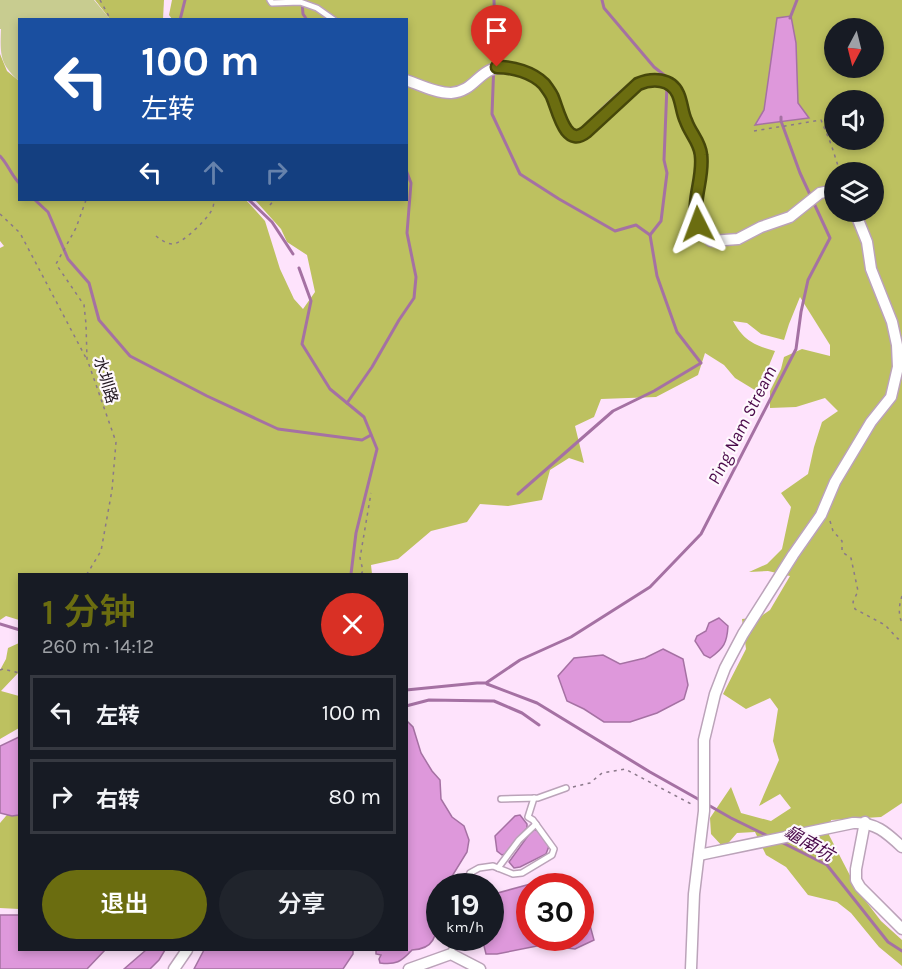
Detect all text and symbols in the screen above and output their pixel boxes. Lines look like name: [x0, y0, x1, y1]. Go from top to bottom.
pin: [471, 5, 522, 67]
icon: arrive: [480, 14, 513, 47]
north arrow: [824, 18, 884, 78]
map controls: [824, 18, 884, 222]
text: 100 m: [141, 36, 260, 86]
icon: left: [42, 42, 120, 120]
button: sound: [824, 90, 884, 150]
text: 左转: [141, 93, 195, 125]
icon: left: [134, 156, 167, 189]
icon: ahead: [197, 156, 230, 189]
icon: right: [260, 156, 293, 189]
button: layers: [824, 162, 884, 222]
position arrow: [666, 192, 730, 256]
street label: 水圳路: [90, 354, 122, 406]
water label: Ping Nam Stream: [703, 362, 781, 488]
text: 1 分钟: [42, 591, 136, 633]
button: close: [321, 593, 384, 656]
text: 260 m · 14:12: [42, 635, 154, 658]
icon: left: [45, 696, 78, 729]
text: 100 m: [322, 700, 381, 726]
text: 左转: [96, 703, 140, 729]
icon: right: [45, 780, 78, 813]
text: 80 m: [329, 784, 381, 810]
text: 右转: [96, 787, 140, 813]
water label: 龜南坑: [780, 820, 840, 868]
button: 退出: [42, 870, 207, 939]
button: 分享: [219, 870, 384, 939]
speed limit sign: 30: [516, 873, 594, 951]
text: 19: [450, 887, 479, 923]
text: km/h: [446, 918, 484, 936]

